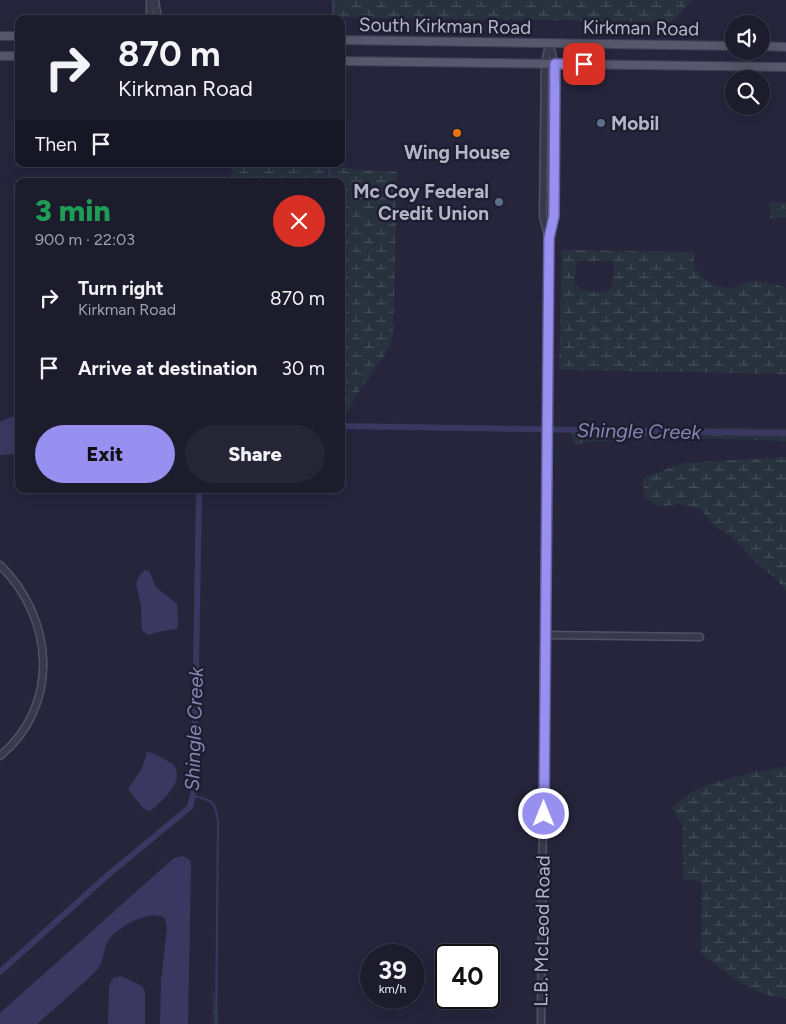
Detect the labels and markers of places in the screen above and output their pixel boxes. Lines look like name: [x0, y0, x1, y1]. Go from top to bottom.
pin: [563, 43, 605, 85]
place label: Mobil: [611, 112, 659, 135]
marker: Mobil: [595, 117, 607, 129]
marker: Wing House: [451, 127, 463, 139]
place label: Wing House: [404, 141, 510, 164]
place label: Mc Coy Federal Credit Union: [353, 180, 489, 225]
marker: Mc Coy Federal Credit Union: [493, 196, 505, 208]

